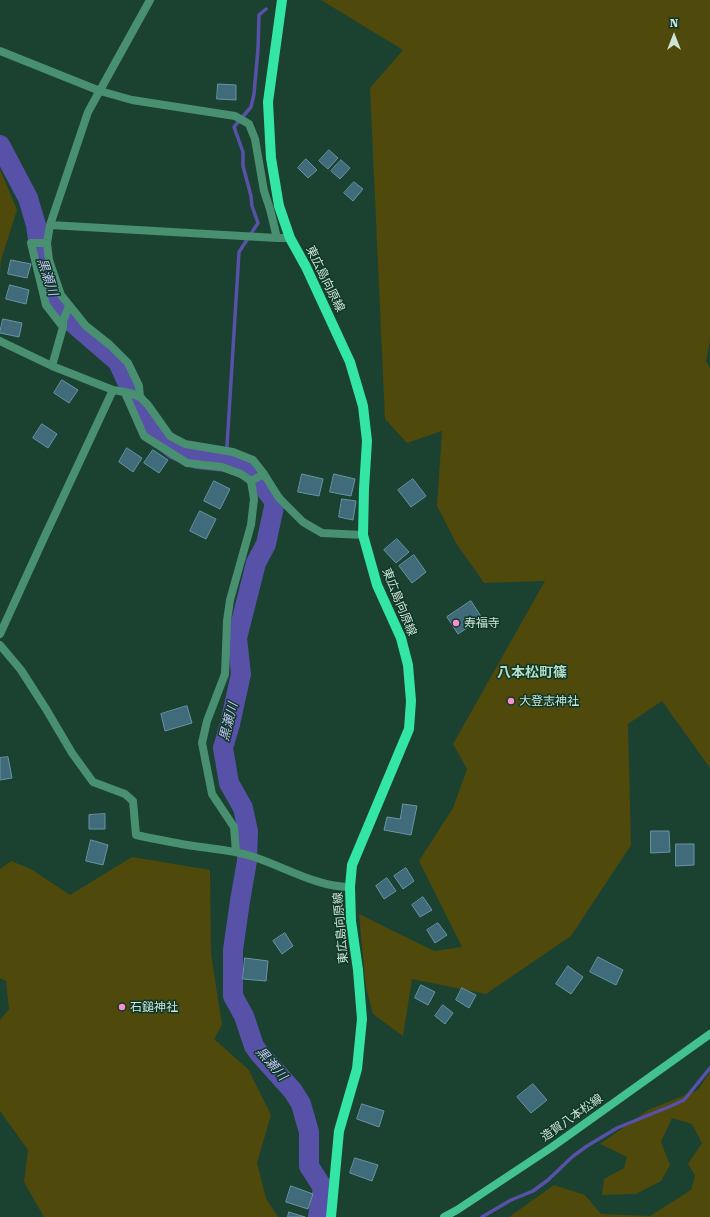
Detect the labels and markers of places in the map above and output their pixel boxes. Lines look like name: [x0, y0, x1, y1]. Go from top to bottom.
place label: 寿福寺: [464, 616, 500, 630]
marker: 寿福寺: [451, 618, 461, 628]
place label: 大登志神社: [519, 694, 579, 708]
marker: 大登志神社: [506, 696, 516, 706]
place label: 石鎚神社: [130, 1000, 178, 1014]
marker: 石鎚神社: [117, 1002, 127, 1012]

